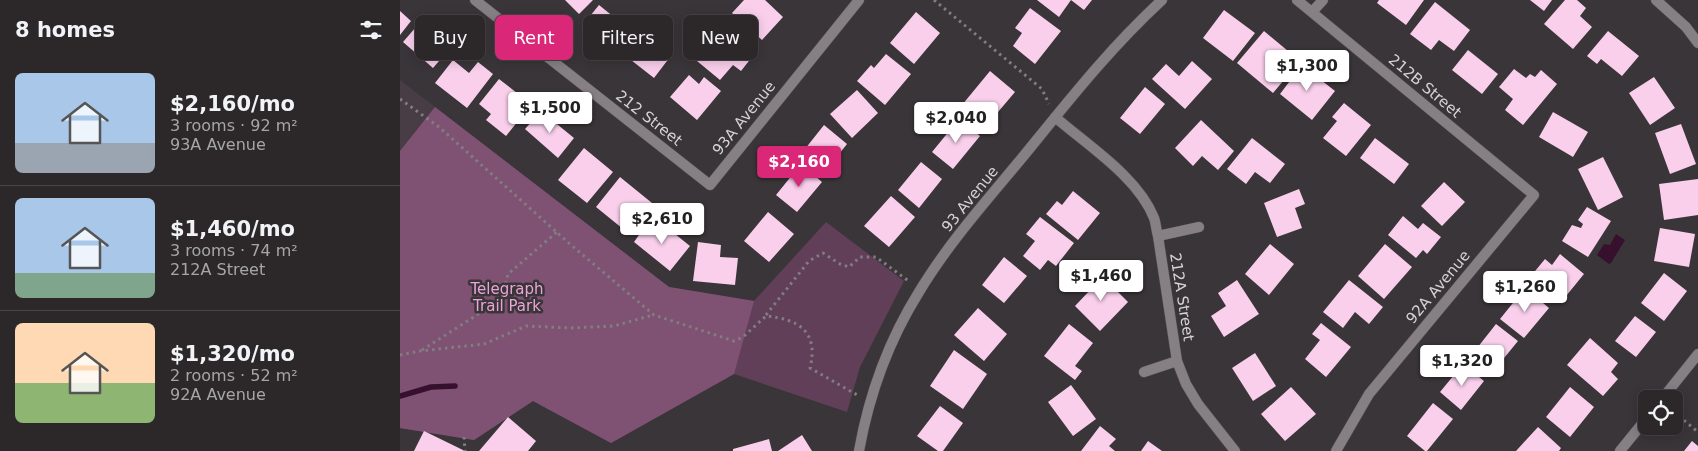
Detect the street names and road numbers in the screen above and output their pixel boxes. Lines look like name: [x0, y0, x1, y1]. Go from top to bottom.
street label: 212B Street: [1385, 50, 1465, 122]
street label: 93A Avenue: [709, 77, 779, 159]
street label: 212 Street: [612, 87, 686, 149]
street label: 93 Avenue: [938, 162, 1002, 236]
street label: 92A Avenue: [1402, 247, 1474, 327]
street label: 212A Street: [1166, 252, 1198, 343]

